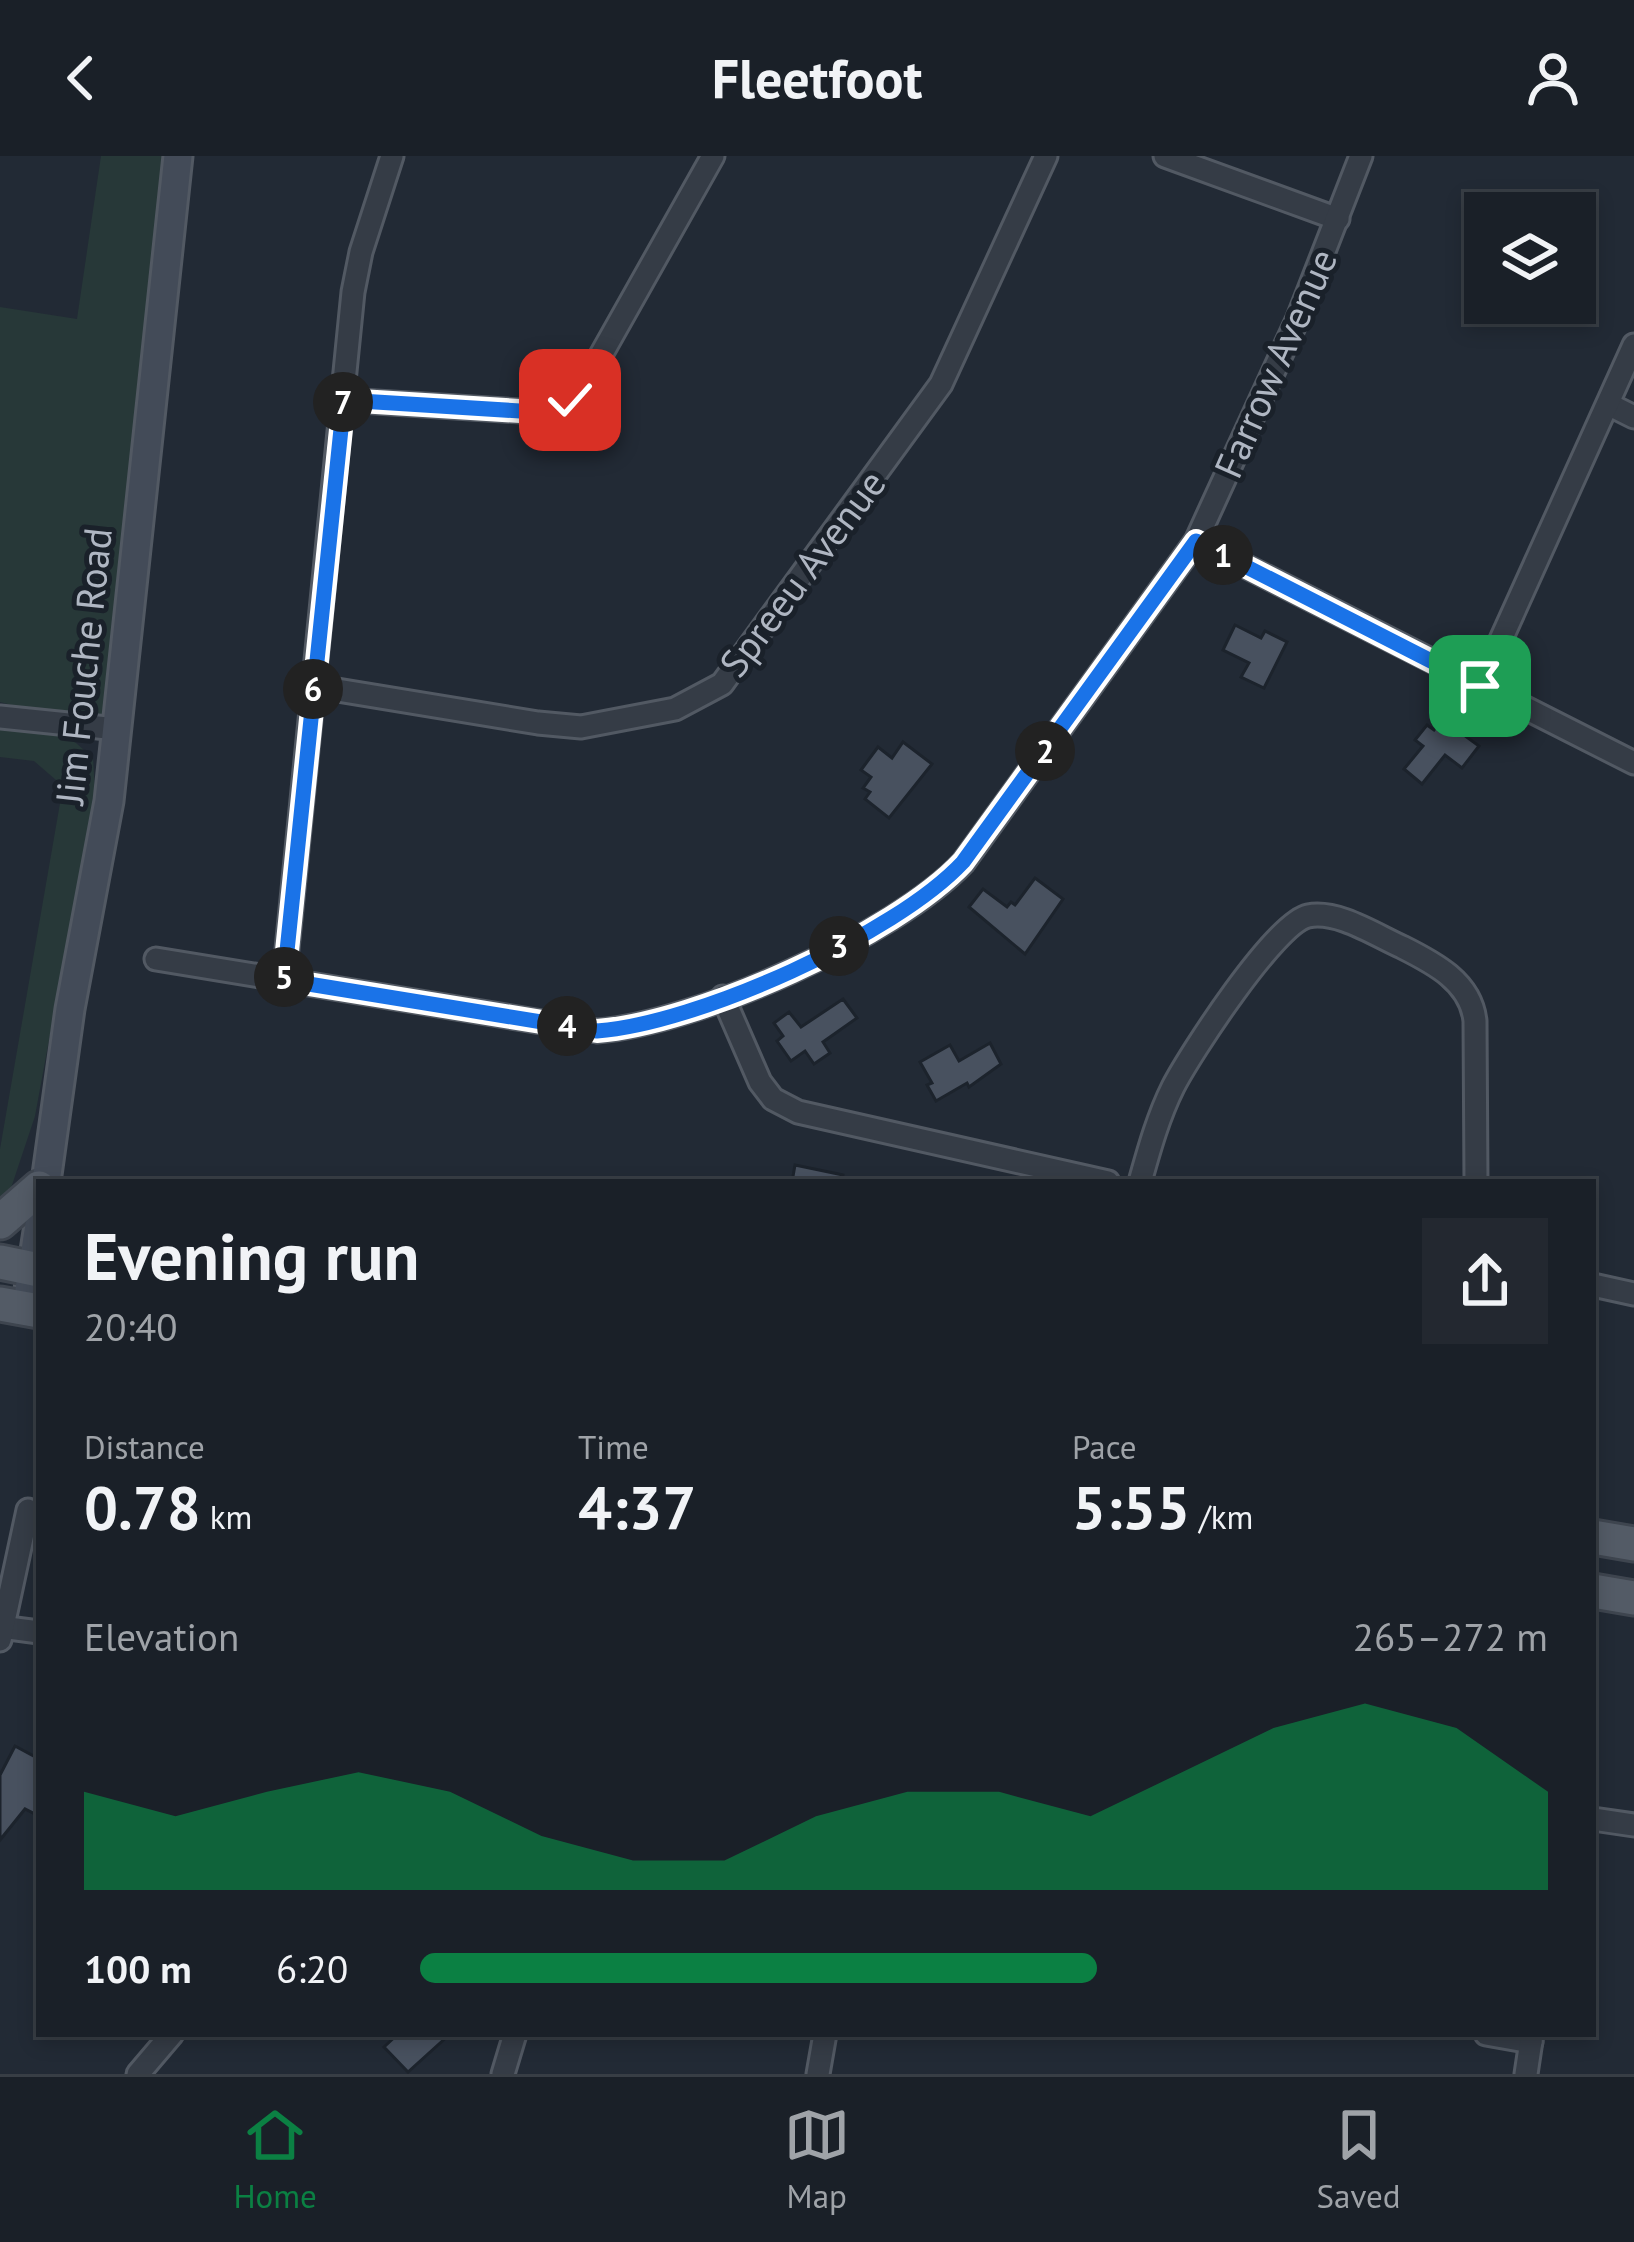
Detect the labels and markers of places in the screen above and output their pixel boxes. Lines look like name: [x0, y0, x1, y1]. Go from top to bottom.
pin: [519, 349, 621, 451]
pin: 7: [313, 372, 373, 432]
pin: 1: [1193, 525, 1253, 585]
pin: [1429, 635, 1531, 737]
pin: 6: [283, 659, 343, 719]
pin: 2: [1015, 721, 1075, 781]
pin: 3: [809, 916, 869, 976]
pin: 5: [254, 947, 314, 1007]
pin: 4: [537, 996, 597, 1056]

